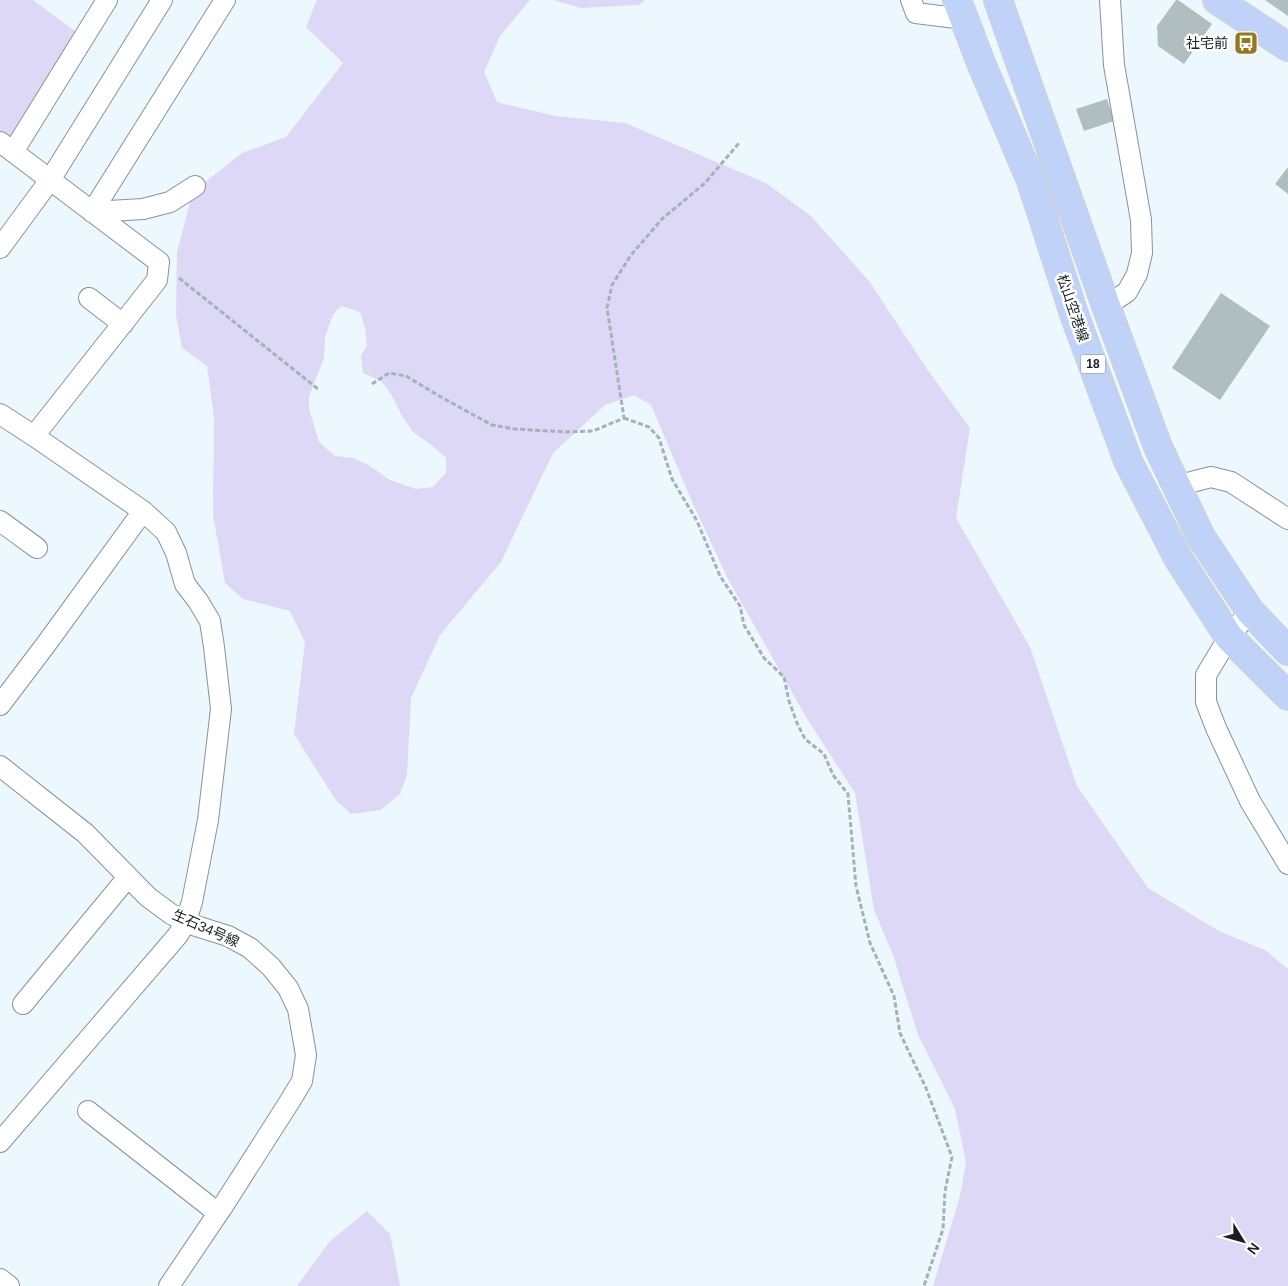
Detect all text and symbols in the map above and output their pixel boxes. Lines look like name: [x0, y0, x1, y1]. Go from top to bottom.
bus stop icon: 社宅前: [1233, 30, 1259, 56]
place label: 社宅前: [1186, 35, 1228, 51]
street label: 松山空港線: [1054, 272, 1092, 344]
road number: 18: [1080, 354, 1106, 374]
street label: 生石34号線: [170, 906, 242, 950]
north arrow: [1218, 1216, 1268, 1266]
text: N: [1244, 1240, 1263, 1258]

